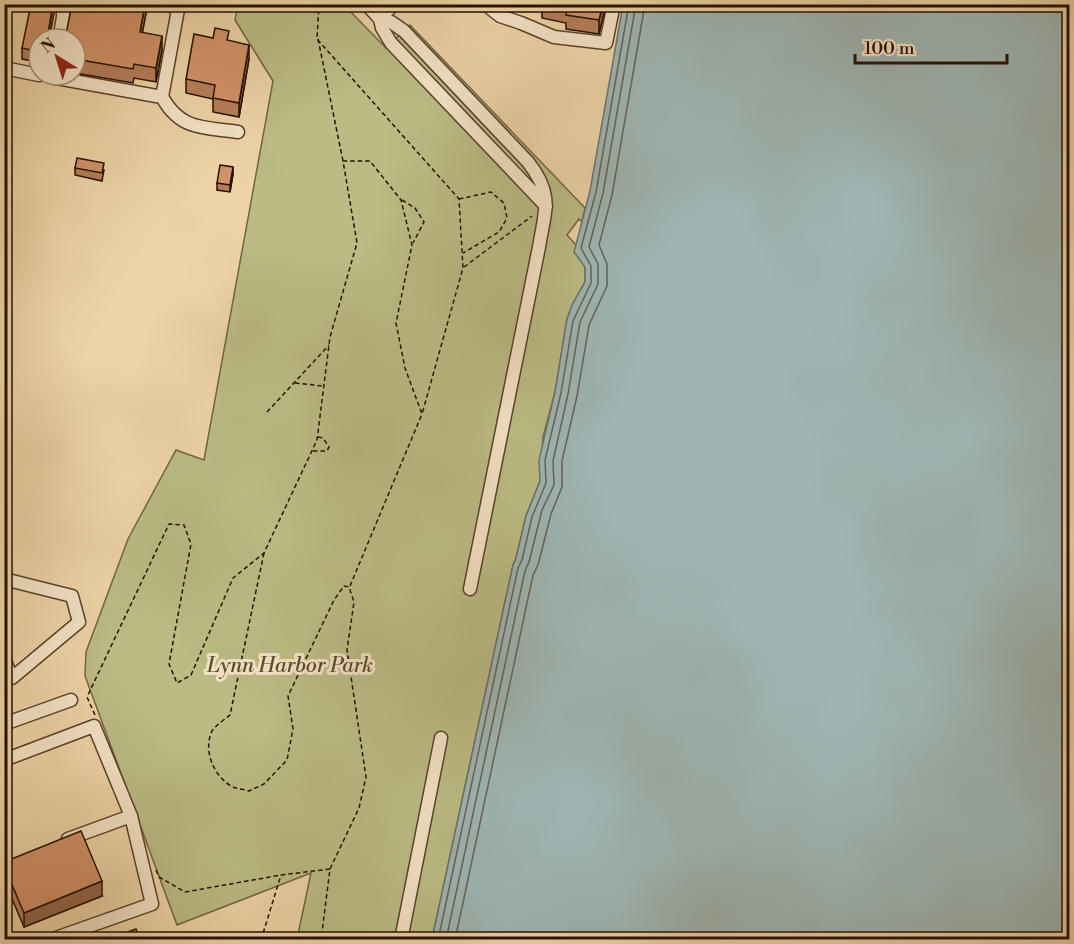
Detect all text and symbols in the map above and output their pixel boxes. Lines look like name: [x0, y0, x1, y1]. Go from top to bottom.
north arrow: [27, 27, 87, 87]
scale bar: [855, 27, 1006, 65]
text: N: [37, 34, 60, 58]
text: 100 m: [864, 37, 915, 60]
park label: Lynn Harbor Park: [206, 653, 373, 679]

